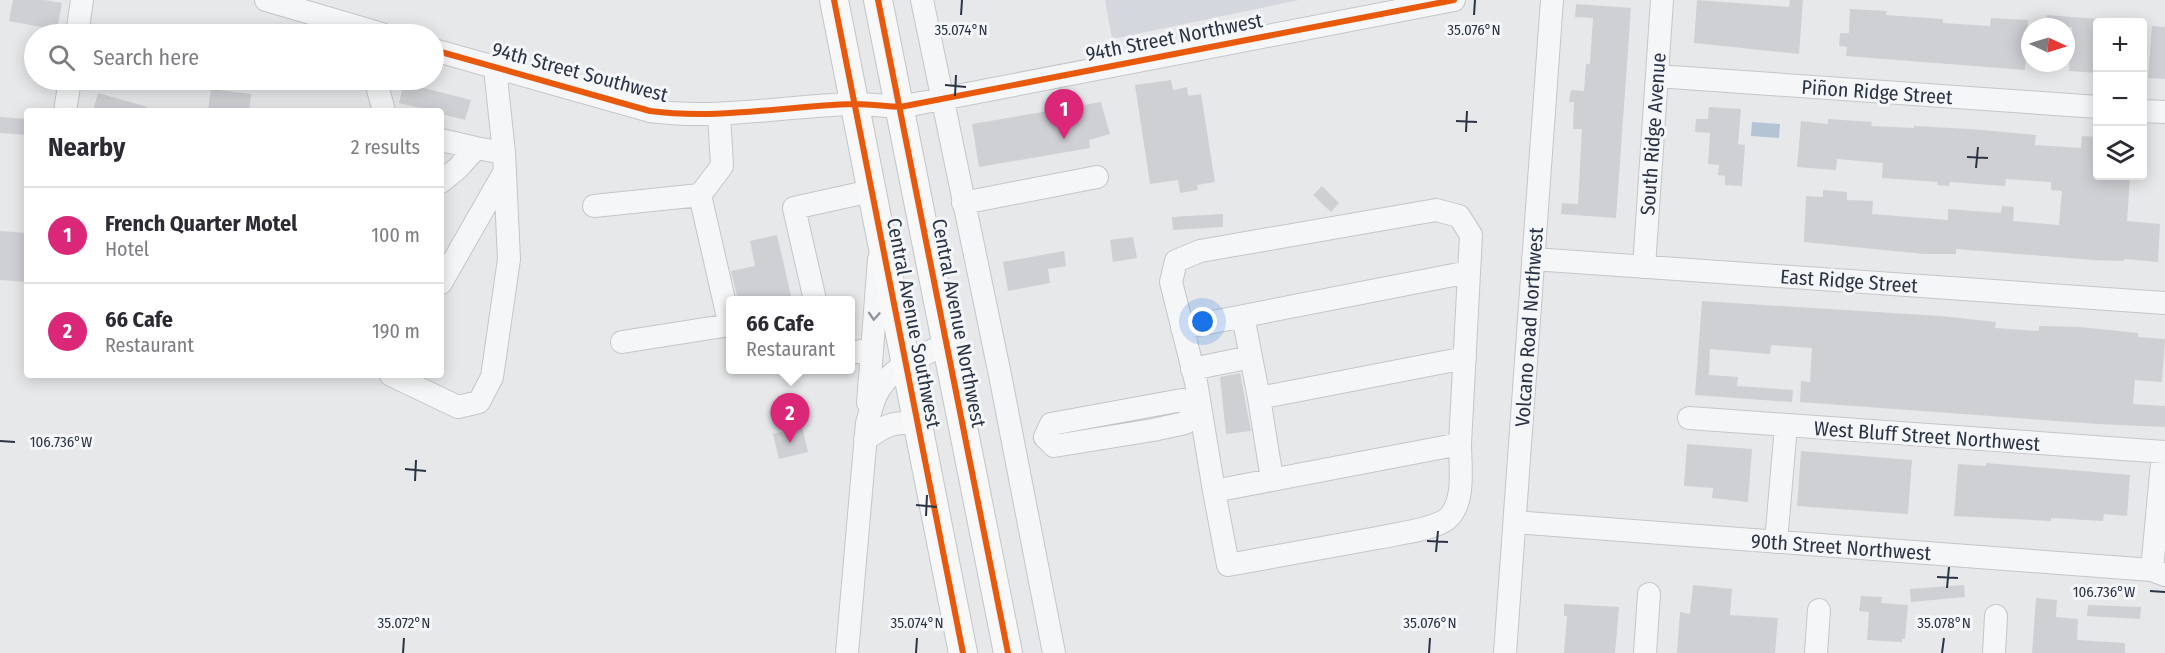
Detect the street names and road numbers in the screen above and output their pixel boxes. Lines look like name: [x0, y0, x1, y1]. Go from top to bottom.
street label: 94th Street Northwest: [1084, 8, 1265, 66]
street label: 94th Street Southwest: [490, 37, 671, 107]
street label: South Ridge Avenue: [1635, 52, 1671, 216]
street label: Piñon Ridge Street: [1801, 75, 1954, 109]
street label: Central Avenue Southwest: [882, 216, 946, 431]
street label: Central Avenue Northwest: [927, 217, 991, 430]
street label: Volcano Road Northwest: [1510, 226, 1548, 428]
street label: East Ridge Street: [1779, 264, 1919, 298]
street label: West Bluff Street Northwest: [1813, 416, 2041, 456]
street label: 90th Street Northwest: [1750, 529, 1932, 565]

